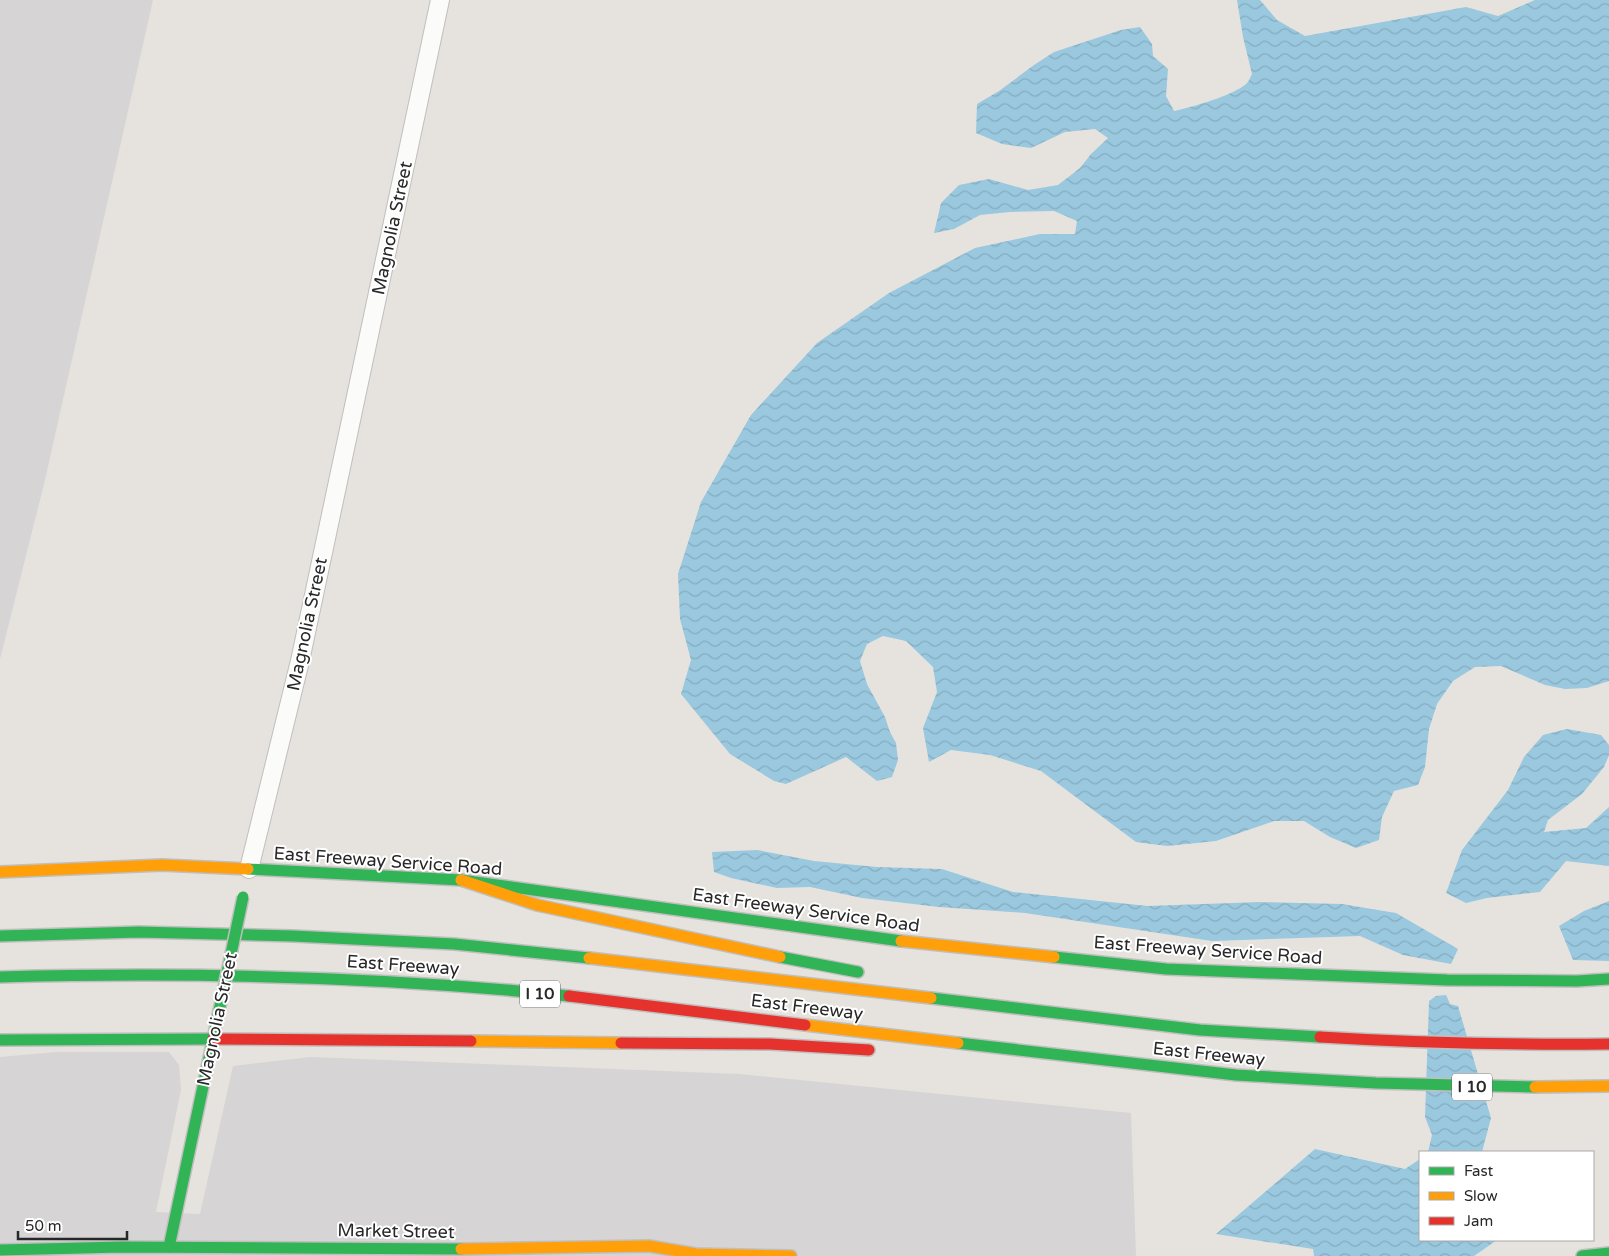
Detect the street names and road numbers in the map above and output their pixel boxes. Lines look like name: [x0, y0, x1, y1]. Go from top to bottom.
street label: Magnolia Street: [367, 159, 417, 297]
street label: Magnolia Street: [282, 555, 332, 693]
street label: East Freeway Service Road: [273, 842, 503, 880]
street label: East Freeway Service Road: [691, 883, 921, 937]
street label: East Freeway Service Road: [1093, 931, 1323, 969]
street label: Magnolia Street: [192, 950, 242, 1088]
street label: East Freeway: [346, 950, 460, 980]
road number: I 10: [520, 981, 560, 1008]
street label: East Freeway: [750, 989, 865, 1025]
street label: East Freeway: [1152, 1037, 1267, 1071]
road number: I 10: [1452, 1074, 1492, 1100]
street label: Market Street: [337, 1219, 455, 1243]

